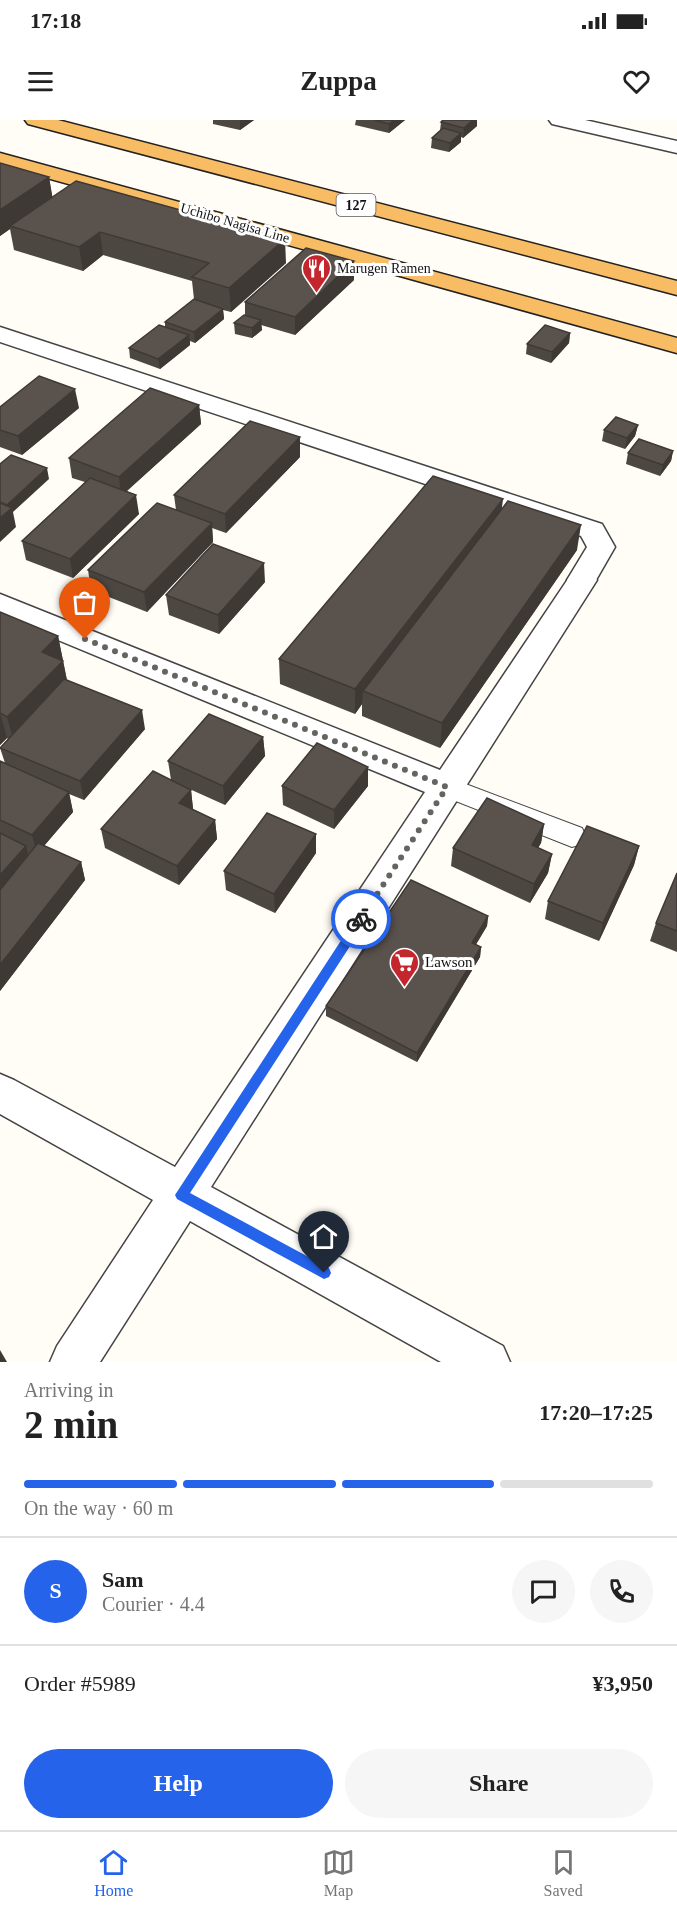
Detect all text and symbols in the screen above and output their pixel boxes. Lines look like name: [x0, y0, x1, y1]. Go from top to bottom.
text: 17:18: [30, 8, 81, 33]
icon: menu: [24, 65, 57, 98]
icon: heart: [620, 65, 653, 98]
text: Zuppa: [300, 66, 377, 96]
road number: 127: [336, 194, 376, 216]
street label: Uchibo Nagisa Line: [179, 200, 291, 246]
restaurant icon: Marugen Ramen: [300, 252, 332, 294]
place label: Marugen Ramen: [337, 261, 431, 276]
pin: [59, 577, 110, 639]
icon: bag: [68, 586, 101, 619]
courier: [331, 889, 391, 949]
icon: bike: [345, 903, 378, 936]
supermarket icon: Lawson: [388, 946, 420, 988]
place label: Lawson: [425, 954, 473, 970]
pin: [298, 1211, 349, 1273]
icon: home: [307, 1220, 340, 1253]
text: Arriving in: [24, 1379, 113, 1401]
text: 17:20–17:25: [539, 1400, 653, 1425]
text: 2 min: [24, 1403, 118, 1446]
text: On the way · 60 m: [24, 1497, 173, 1519]
button: chat: [512, 1560, 575, 1623]
button: phone: [590, 1560, 653, 1623]
text: Sam: [102, 1567, 144, 1592]
text: S: [49, 1578, 62, 1603]
text: Courier · 4.4: [102, 1593, 205, 1615]
text: Order #5989: [24, 1671, 136, 1696]
text: ¥3,950: [593, 1671, 653, 1696]
button: Help: [24, 1749, 333, 1818]
button: Share: [345, 1749, 653, 1818]
tab: Home: [94, 1846, 133, 1900]
tab: Map: [322, 1846, 355, 1900]
tab: Saved: [544, 1846, 583, 1900]

